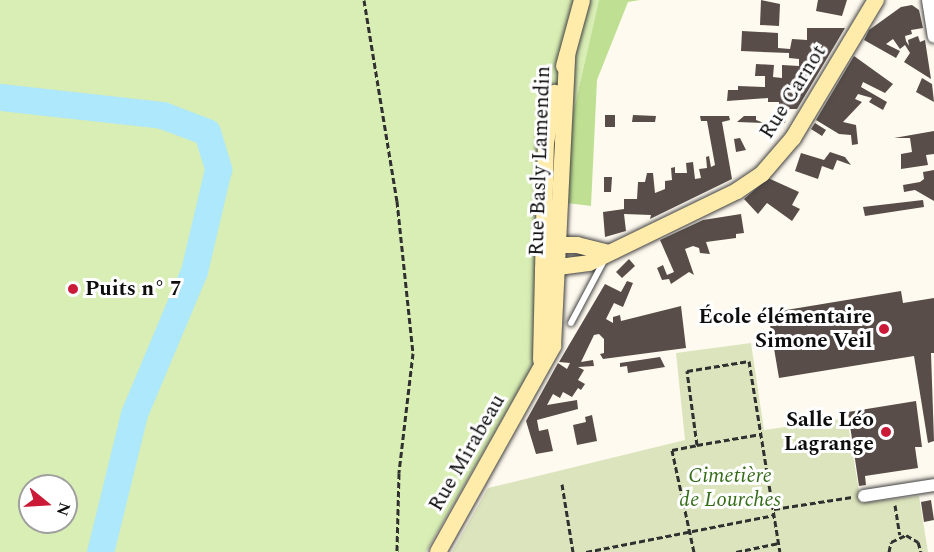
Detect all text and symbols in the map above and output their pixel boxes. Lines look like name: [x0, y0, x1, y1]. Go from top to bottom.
street label: Rue Carnot: [754, 40, 832, 144]
street label: Rue Basly Lamendin: [524, 65, 556, 257]
place label: Puits n° 7: [85, 276, 182, 302]
marker: Puits n° 7: [66, 282, 80, 296]
place label: École élémentaire Simone Veil: [698, 304, 872, 354]
marker: École élémentaire Simone Veil: [877, 322, 891, 336]
street label: Rue Mirabeau: [423, 390, 511, 516]
place label: Salle Léo Lagrange: [784, 407, 874, 457]
marker: Salle Léo Lagrange: [879, 425, 893, 439]
park label: Cimetière de Lourches: [679, 463, 781, 513]
north arrow: [18, 474, 78, 534]
text: N: [50, 499, 77, 519]

